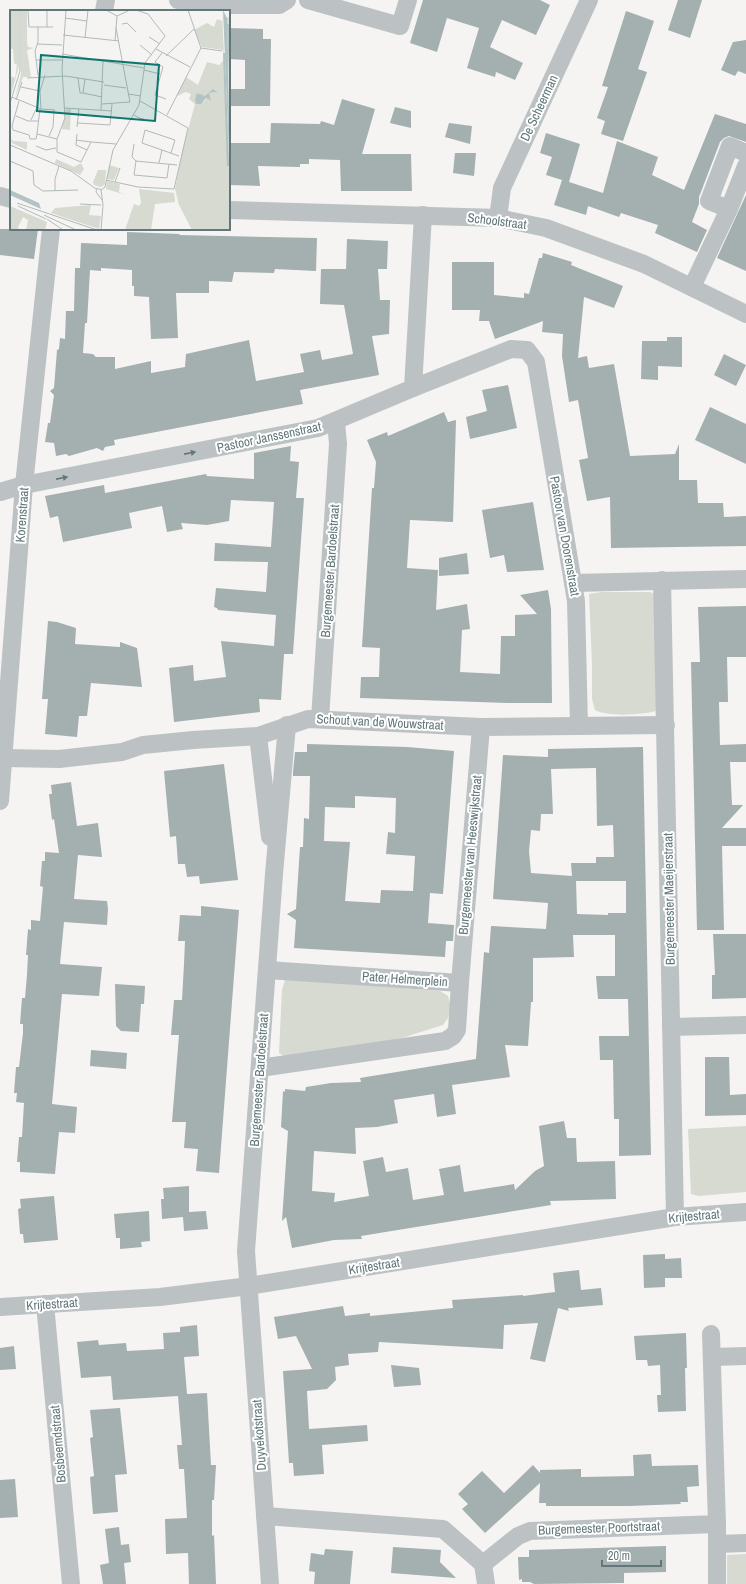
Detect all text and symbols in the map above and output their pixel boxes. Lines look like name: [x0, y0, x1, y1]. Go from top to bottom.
inset map: [10, 10, 230, 230]
street label: De Scheerman: [516, 72, 562, 144]
street label: Schoolstraat: [467, 209, 527, 233]
street label: Pastoor Janssenstraat: [215, 418, 323, 456]
one-way arrow: [184, 450, 196, 456]
one-way arrow: [56, 475, 68, 481]
street label: Pastoor van Doorenstraat: [546, 475, 584, 597]
street label: Korenstraat: [12, 487, 32, 543]
street label: Burgemeester Bardoelstraat: [317, 504, 343, 638]
street label: Schout van de Wouwstraat: [316, 710, 444, 734]
street label: Burgemeester van Heeswijkstraat: [455, 775, 485, 935]
street label: Burgemeester Maeijerstraat: [659, 833, 679, 965]
street label: Pater Helmerplein: [362, 968, 449, 990]
street label: Burgemeester Bardoelstraat: [246, 1013, 272, 1147]
street label: Krijtestraat: [668, 1205, 720, 1227]
street label: Krijtestraat: [347, 1254, 401, 1278]
street label: Krijtestraat: [26, 1294, 78, 1314]
street label: Duyvekotstraat: [248, 1399, 270, 1471]
street label: Bosbeemdstraat: [46, 1405, 70, 1483]
street label: Burgemeester Poortstraat: [538, 1517, 660, 1539]
scale bar: [602, 1542, 661, 1568]
text: 20 m: [608, 1548, 630, 1564]

